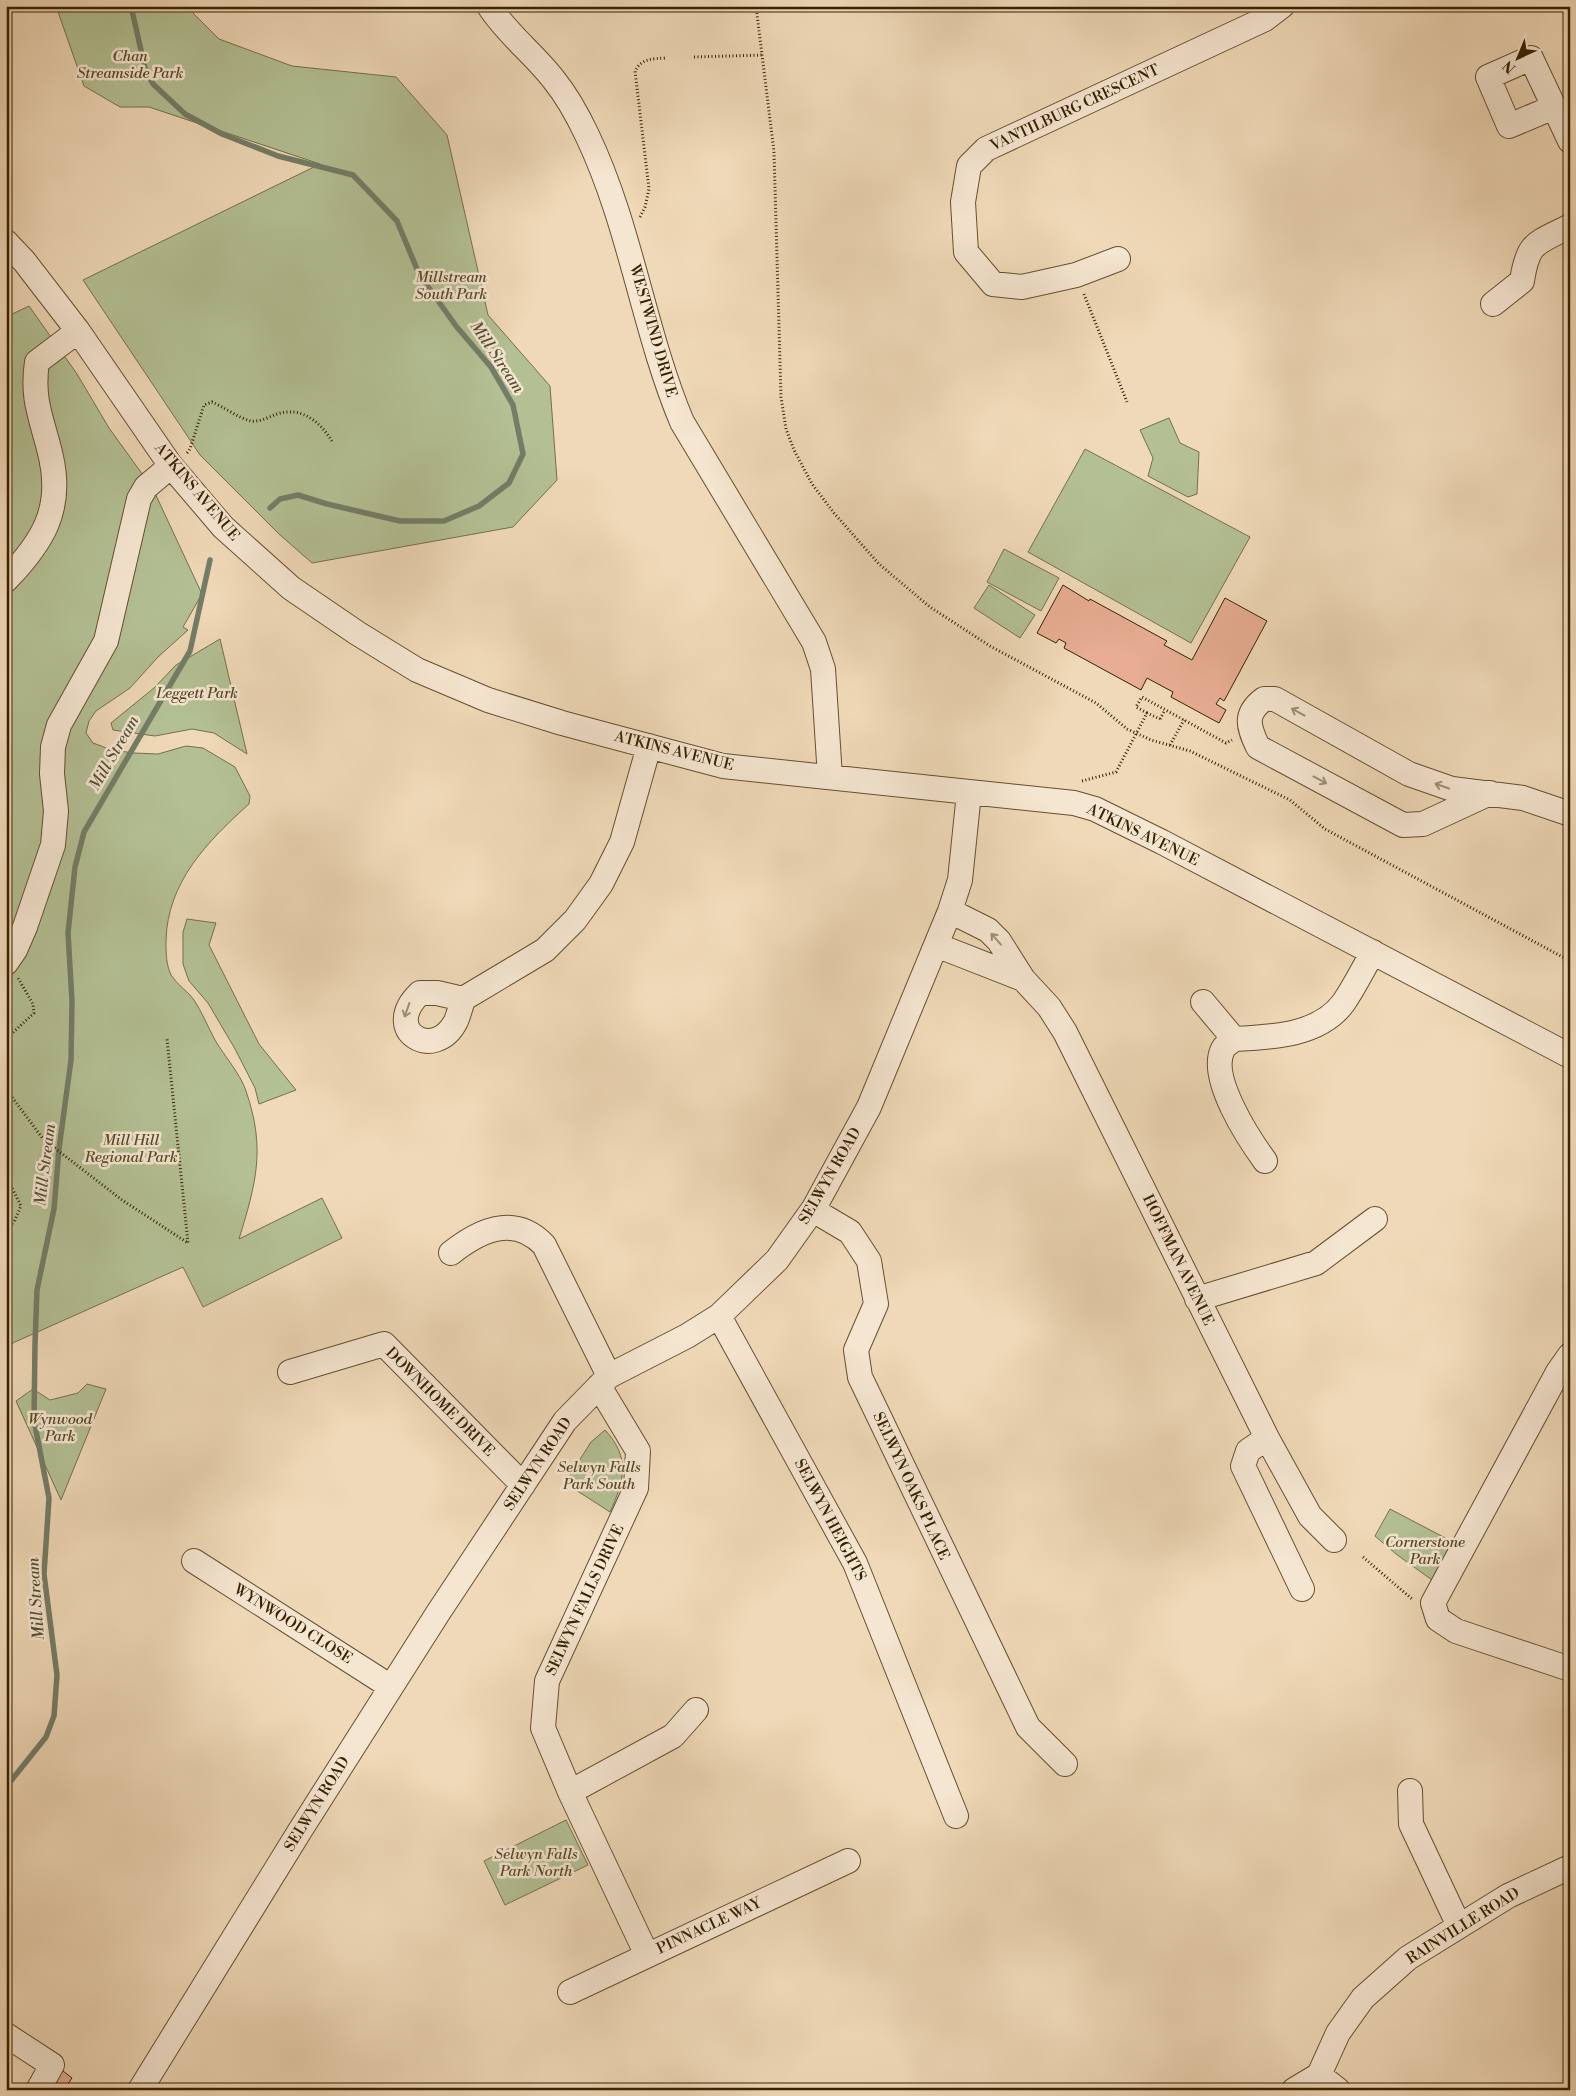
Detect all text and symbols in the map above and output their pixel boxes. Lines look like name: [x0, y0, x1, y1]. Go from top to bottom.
north arrow: [1494, 32, 1544, 82]
park label: Chan Streamside Park: [77, 47, 183, 83]
text: N: [1499, 56, 1520, 77]
street label: VANTILBURG CRESCENT: [987, 60, 1163, 156]
street label: WESTWIND DRIVE: [625, 262, 681, 400]
park label: Millstream South Park: [415, 268, 488, 304]
water label: Mill Stream: [466, 317, 529, 398]
street label: ATKINS AVENUE: [150, 438, 244, 545]
park label: Leggett Park: [155, 684, 238, 703]
one-way arrow: [1290, 707, 1305, 717]
water label: Mill Stream: [85, 711, 144, 794]
street label: ATKINS AVENUE: [611, 727, 736, 775]
one-way arrow: [1312, 775, 1327, 785]
one-way arrow: [1435, 781, 1450, 790]
street label: ATKINS AVENUE: [1083, 799, 1202, 870]
one-way arrow: [990, 932, 1001, 945]
one-way arrow: [402, 1002, 412, 1018]
water label: Mill Stream: [30, 1122, 60, 1207]
street label: SELWYN ROAD: [795, 1124, 865, 1228]
park label: Mill Hill Regional Park: [83, 1131, 178, 1167]
street label: HOFFMAN AVENUE: [1138, 1191, 1218, 1329]
street label: DOWNHOME DRIVE: [381, 1343, 499, 1461]
street label: SELWYN OAKS PLACE: [868, 1409, 954, 1563]
park label: Wynwood Park: [28, 1410, 93, 1446]
street label: SELWYN ROAD: [500, 1414, 576, 1514]
street label: SELWYN HEIGHTS: [790, 1456, 870, 1584]
park label: Selwyn Falls Park South: [557, 1458, 641, 1494]
street label: SELWYN FALLS DRIVE: [542, 1521, 628, 1679]
park label: Cornerstone Park: [1385, 1533, 1465, 1569]
water label: Mill Stream: [23, 1556, 49, 1641]
street label: WYNWOOD CLOSE: [229, 1579, 356, 1668]
street label: SELWYN ROAD: [280, 1753, 354, 1855]
park label: Selwyn Falls Park North: [494, 1845, 578, 1881]
street label: RAINVILLE ROAD: [1403, 1883, 1523, 1969]
street label: PINNACLE WAY: [654, 1893, 765, 1959]

